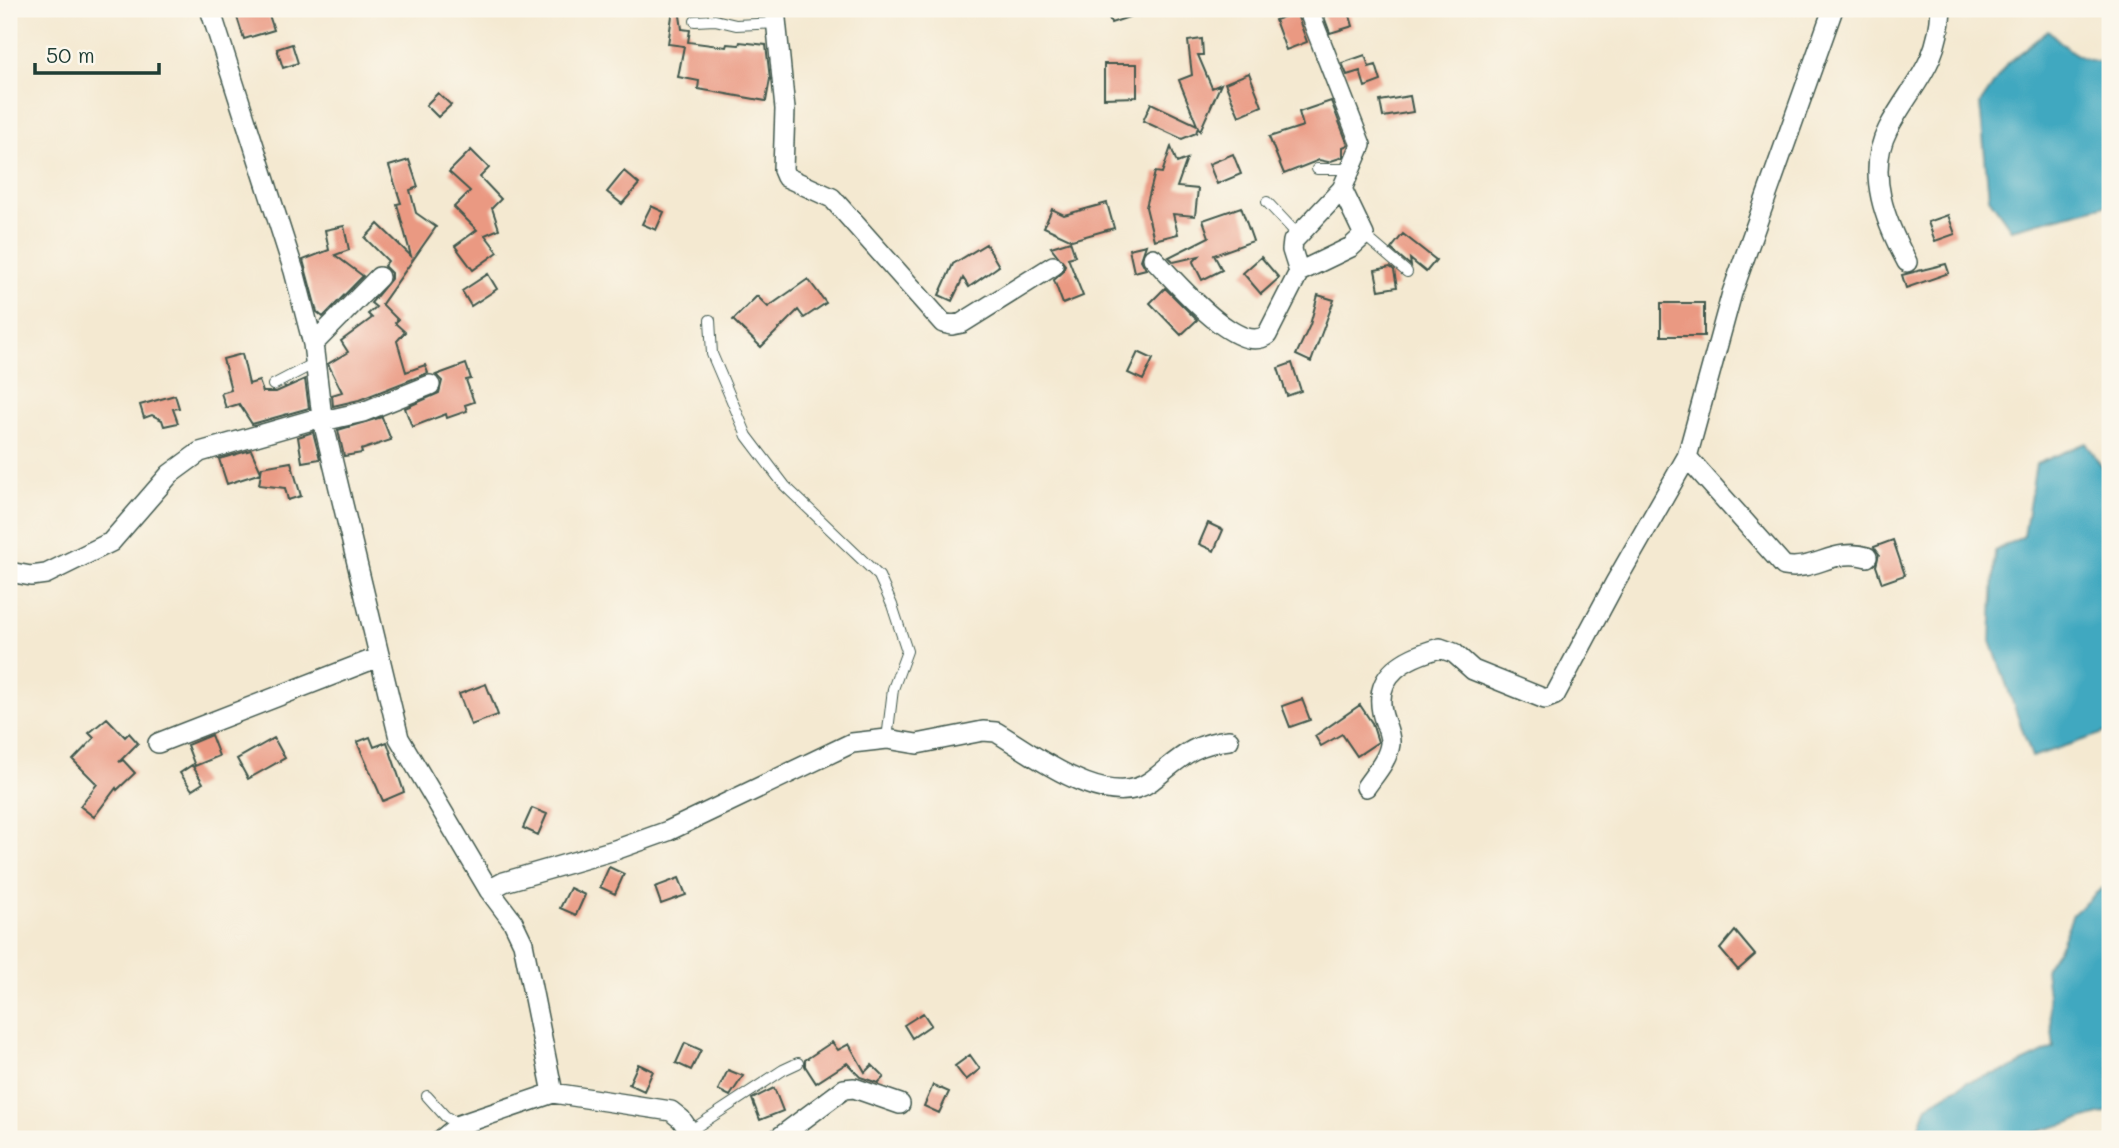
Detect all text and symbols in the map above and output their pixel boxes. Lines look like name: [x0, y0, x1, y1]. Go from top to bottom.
scale bar: [35, 32, 159, 76]
text: 50 m: [46, 41, 95, 68]

